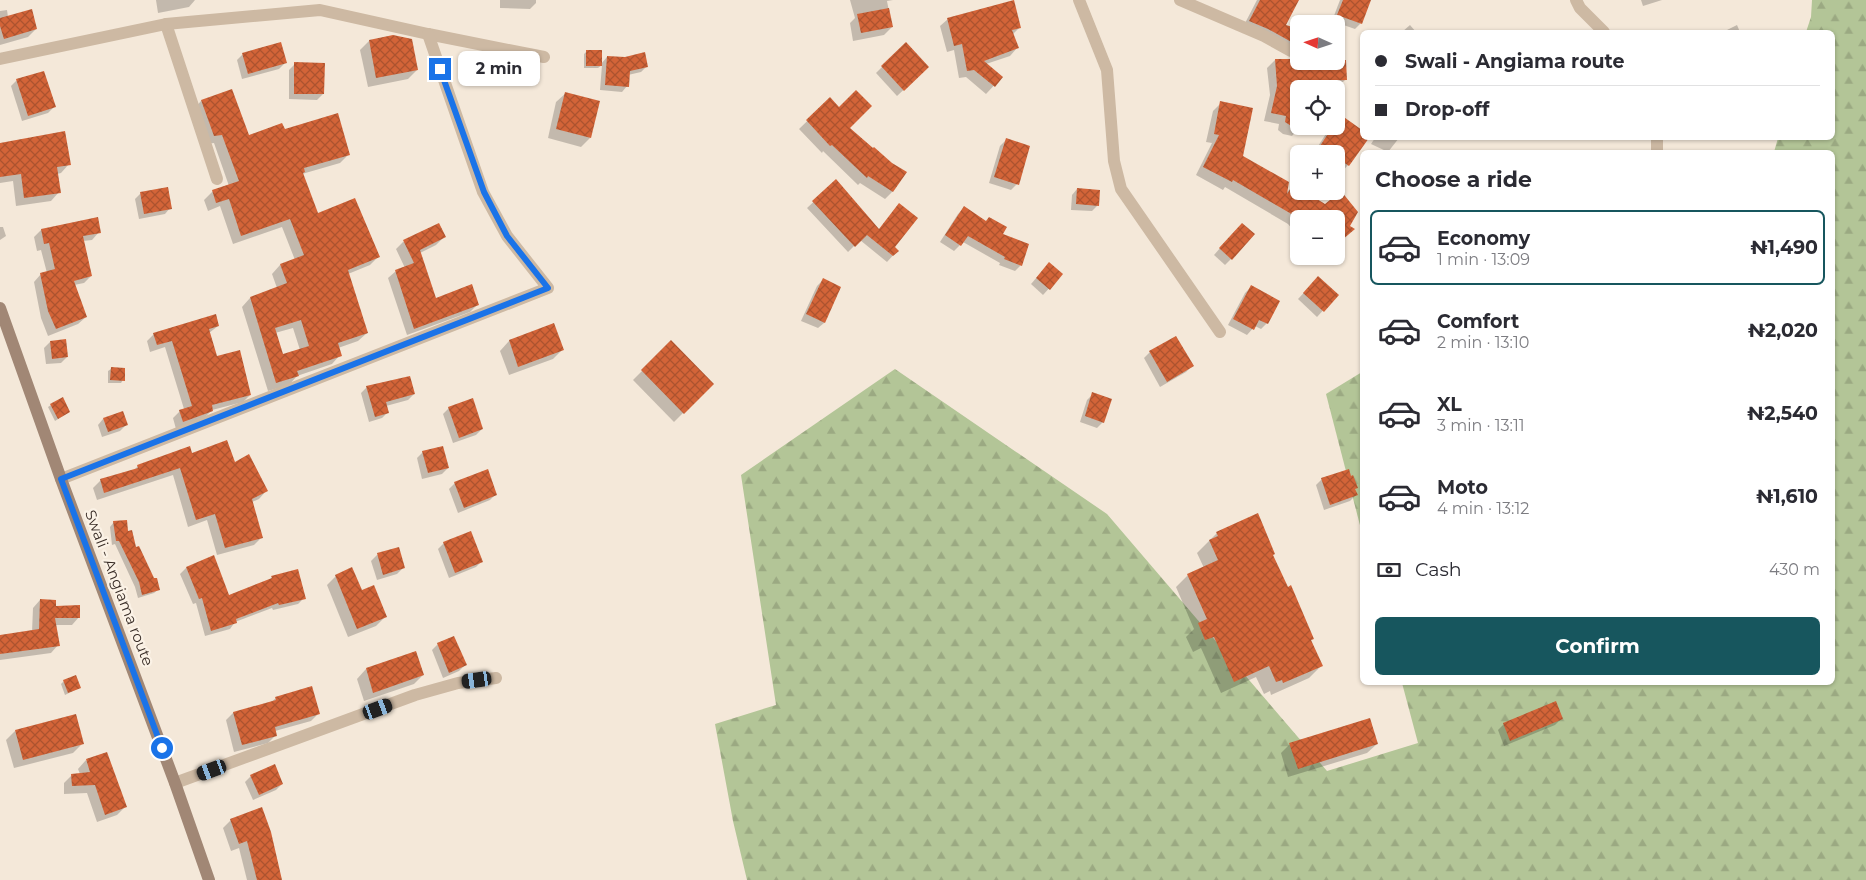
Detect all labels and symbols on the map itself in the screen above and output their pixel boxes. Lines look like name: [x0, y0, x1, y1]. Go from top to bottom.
north arrow: [1290, 15, 1345, 70]
callout: 2 min: [458, 52, 540, 86]
route end: [429, 58, 451, 80]
street label: Swali - Angiama route: [81, 507, 158, 668]
car: [461, 670, 492, 690]
car: [361, 697, 394, 721]
route start: [151, 737, 173, 759]
car: [195, 758, 228, 782]

